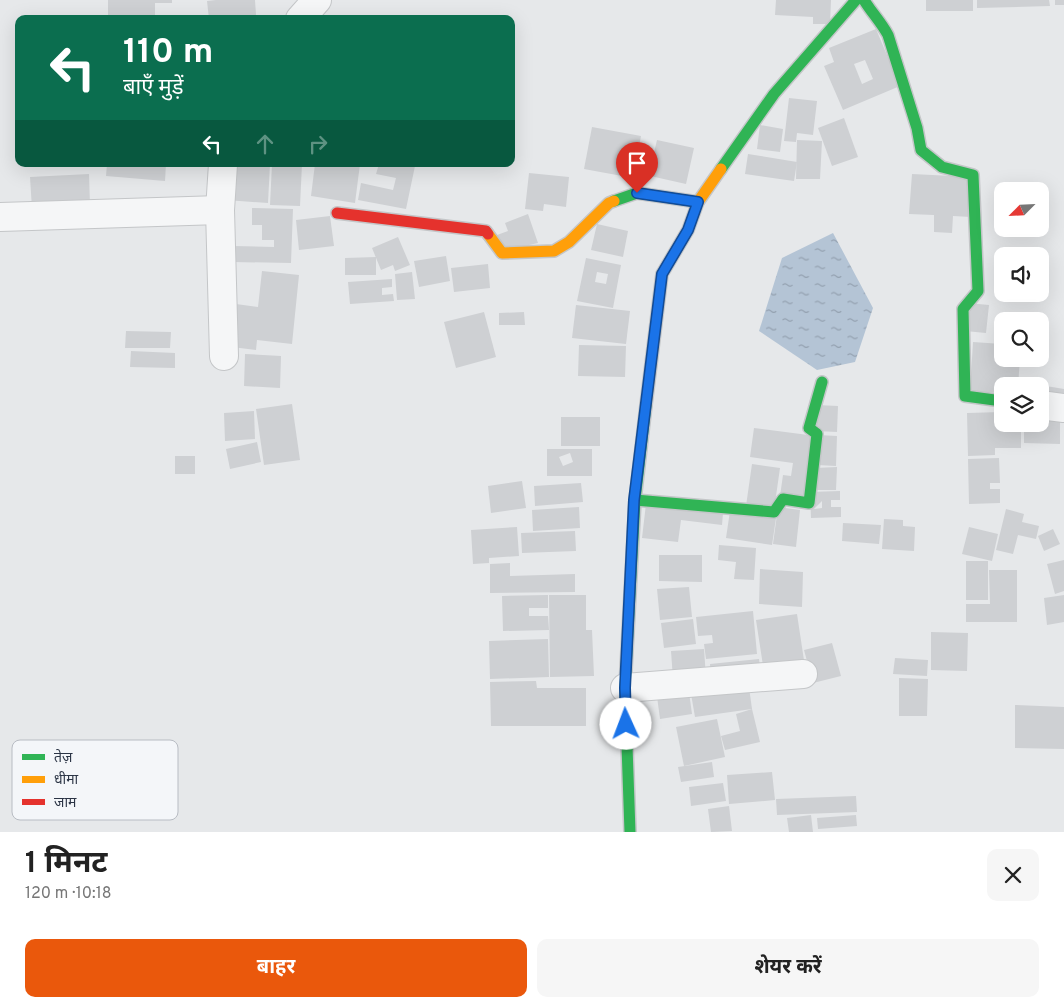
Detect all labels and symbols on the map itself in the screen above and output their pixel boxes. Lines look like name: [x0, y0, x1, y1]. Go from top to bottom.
pin: [616, 142, 658, 193]
north arrow: [994, 182, 1049, 238]
position arrow: [599, 697, 651, 749]
legend: [12, 740, 178, 820]
text: तेज़: [54, 748, 73, 767]
text: धीमा: [54, 771, 79, 789]
text: जाम: [54, 795, 77, 812]

